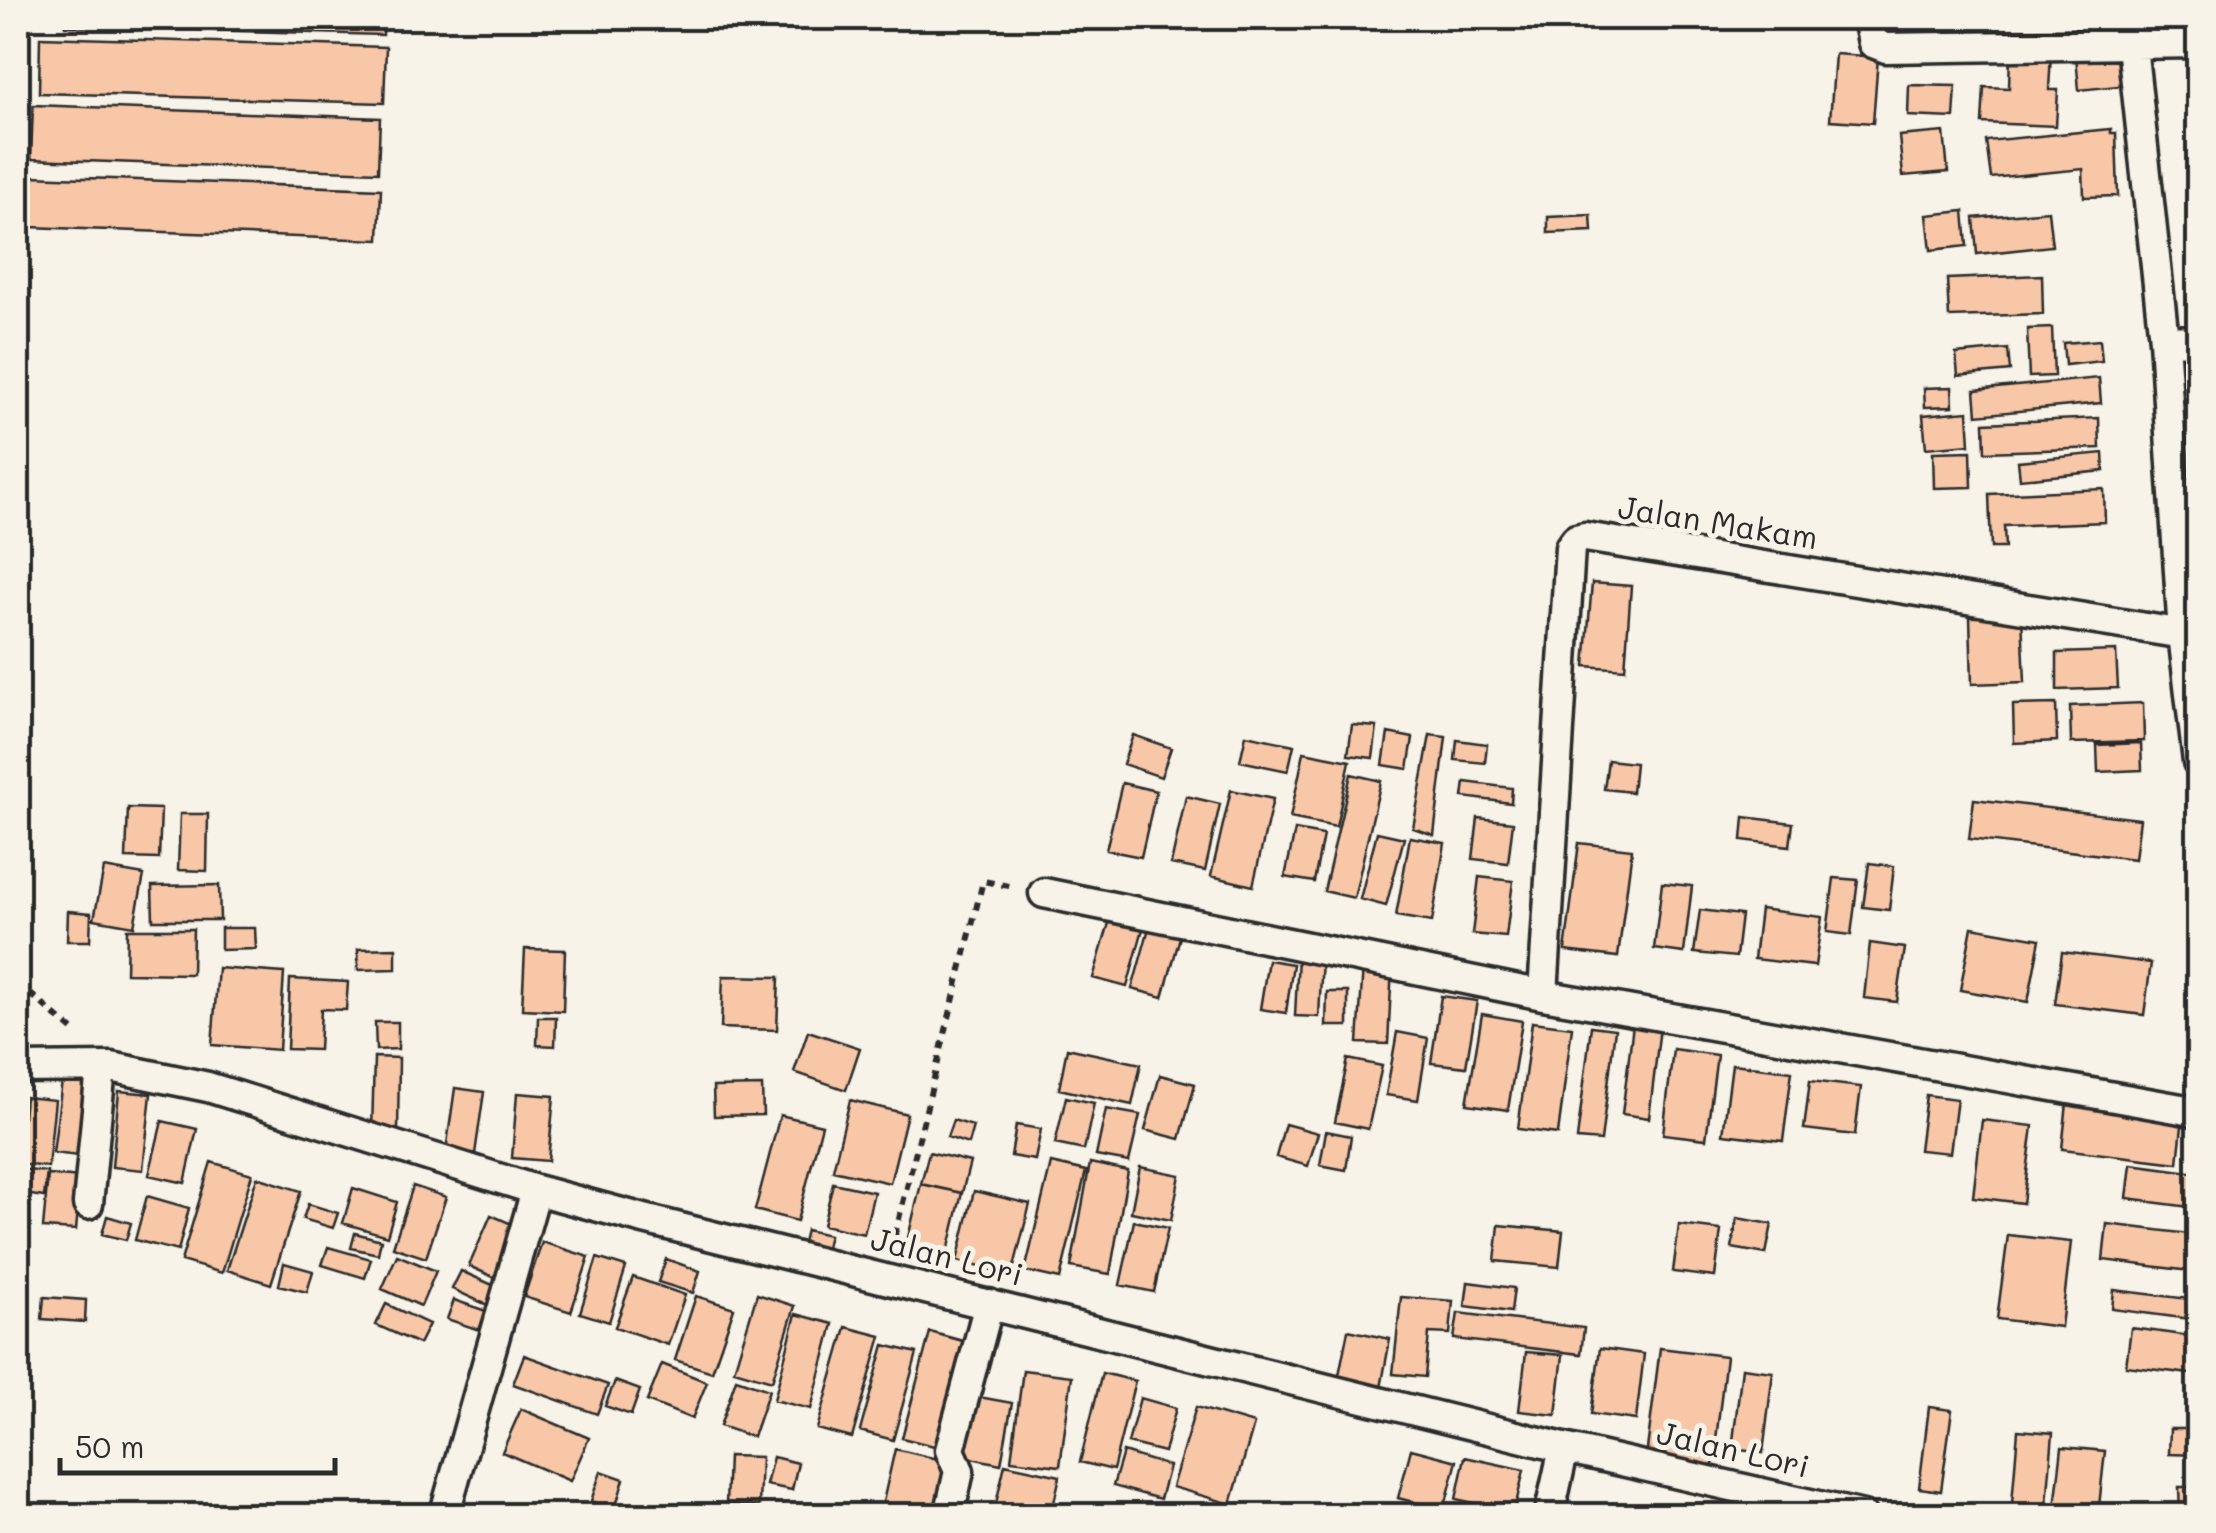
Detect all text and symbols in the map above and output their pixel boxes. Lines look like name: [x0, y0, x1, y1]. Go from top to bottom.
street label: Jalan Makam: [1616, 485, 1821, 558]
street label: Jalan Lori: [867, 1216, 1028, 1294]
street label: Jalan Lori: [1653, 1410, 1814, 1486]
scale bar: [60, 1413, 335, 1475]
text: 50 m: [75, 1426, 145, 1466]

